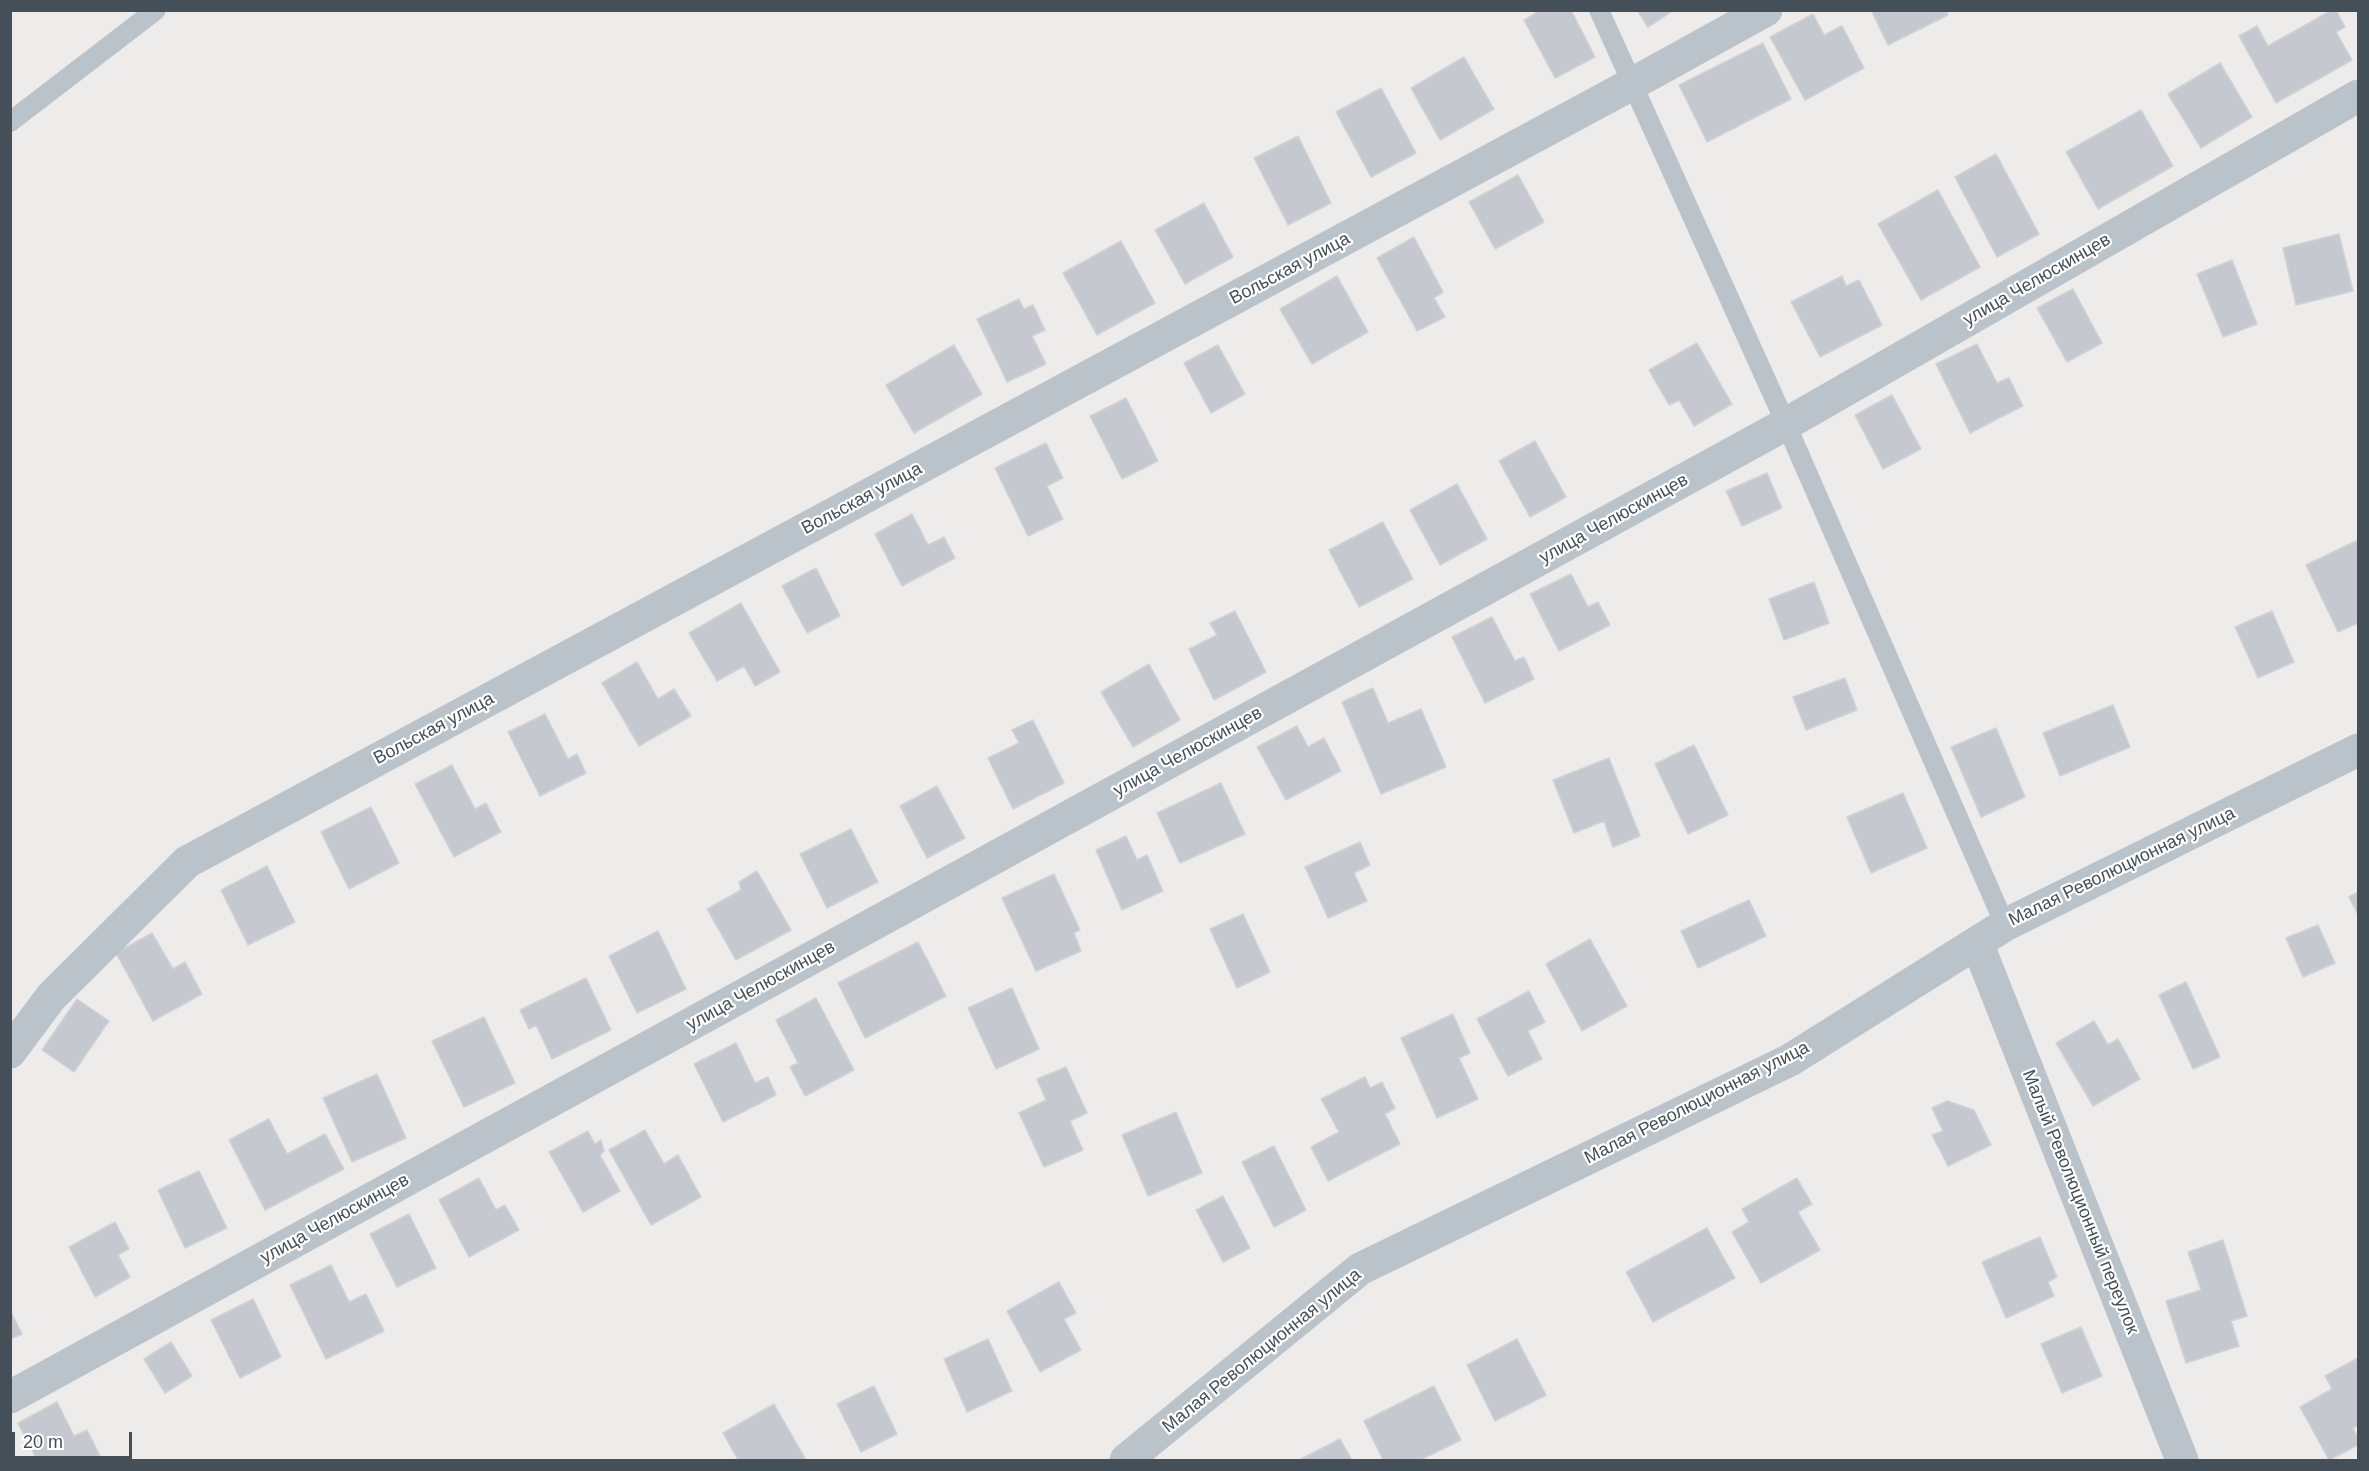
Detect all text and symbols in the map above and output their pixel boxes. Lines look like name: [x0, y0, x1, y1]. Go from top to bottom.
street label: Вольская улица: [1226, 228, 1354, 310]
street label: улица Челюскинцев: [1960, 229, 2114, 331]
street label: Вольская улица: [798, 458, 926, 540]
street label: улица Челюскинцев: [1536, 469, 1692, 569]
street label: Вольская улица: [370, 688, 498, 770]
street label: улица Челюскинцев: [1110, 702, 1266, 802]
street label: Малая Революционная улица: [2005, 803, 2239, 931]
street label: улица Челюскинцев: [683, 936, 839, 1036]
street label: Малая Революционная улица: [1581, 1037, 1813, 1169]
street label: Малый Революционный переулок: [2017, 1067, 2143, 1337]
street label: улица Челюскинцев: [257, 1169, 413, 1269]
street label: Малая Революционная улица: [1158, 1264, 1366, 1438]
scale bar: [15, 1420, 135, 1458]
text: 20 m: [23, 1432, 63, 1452]

